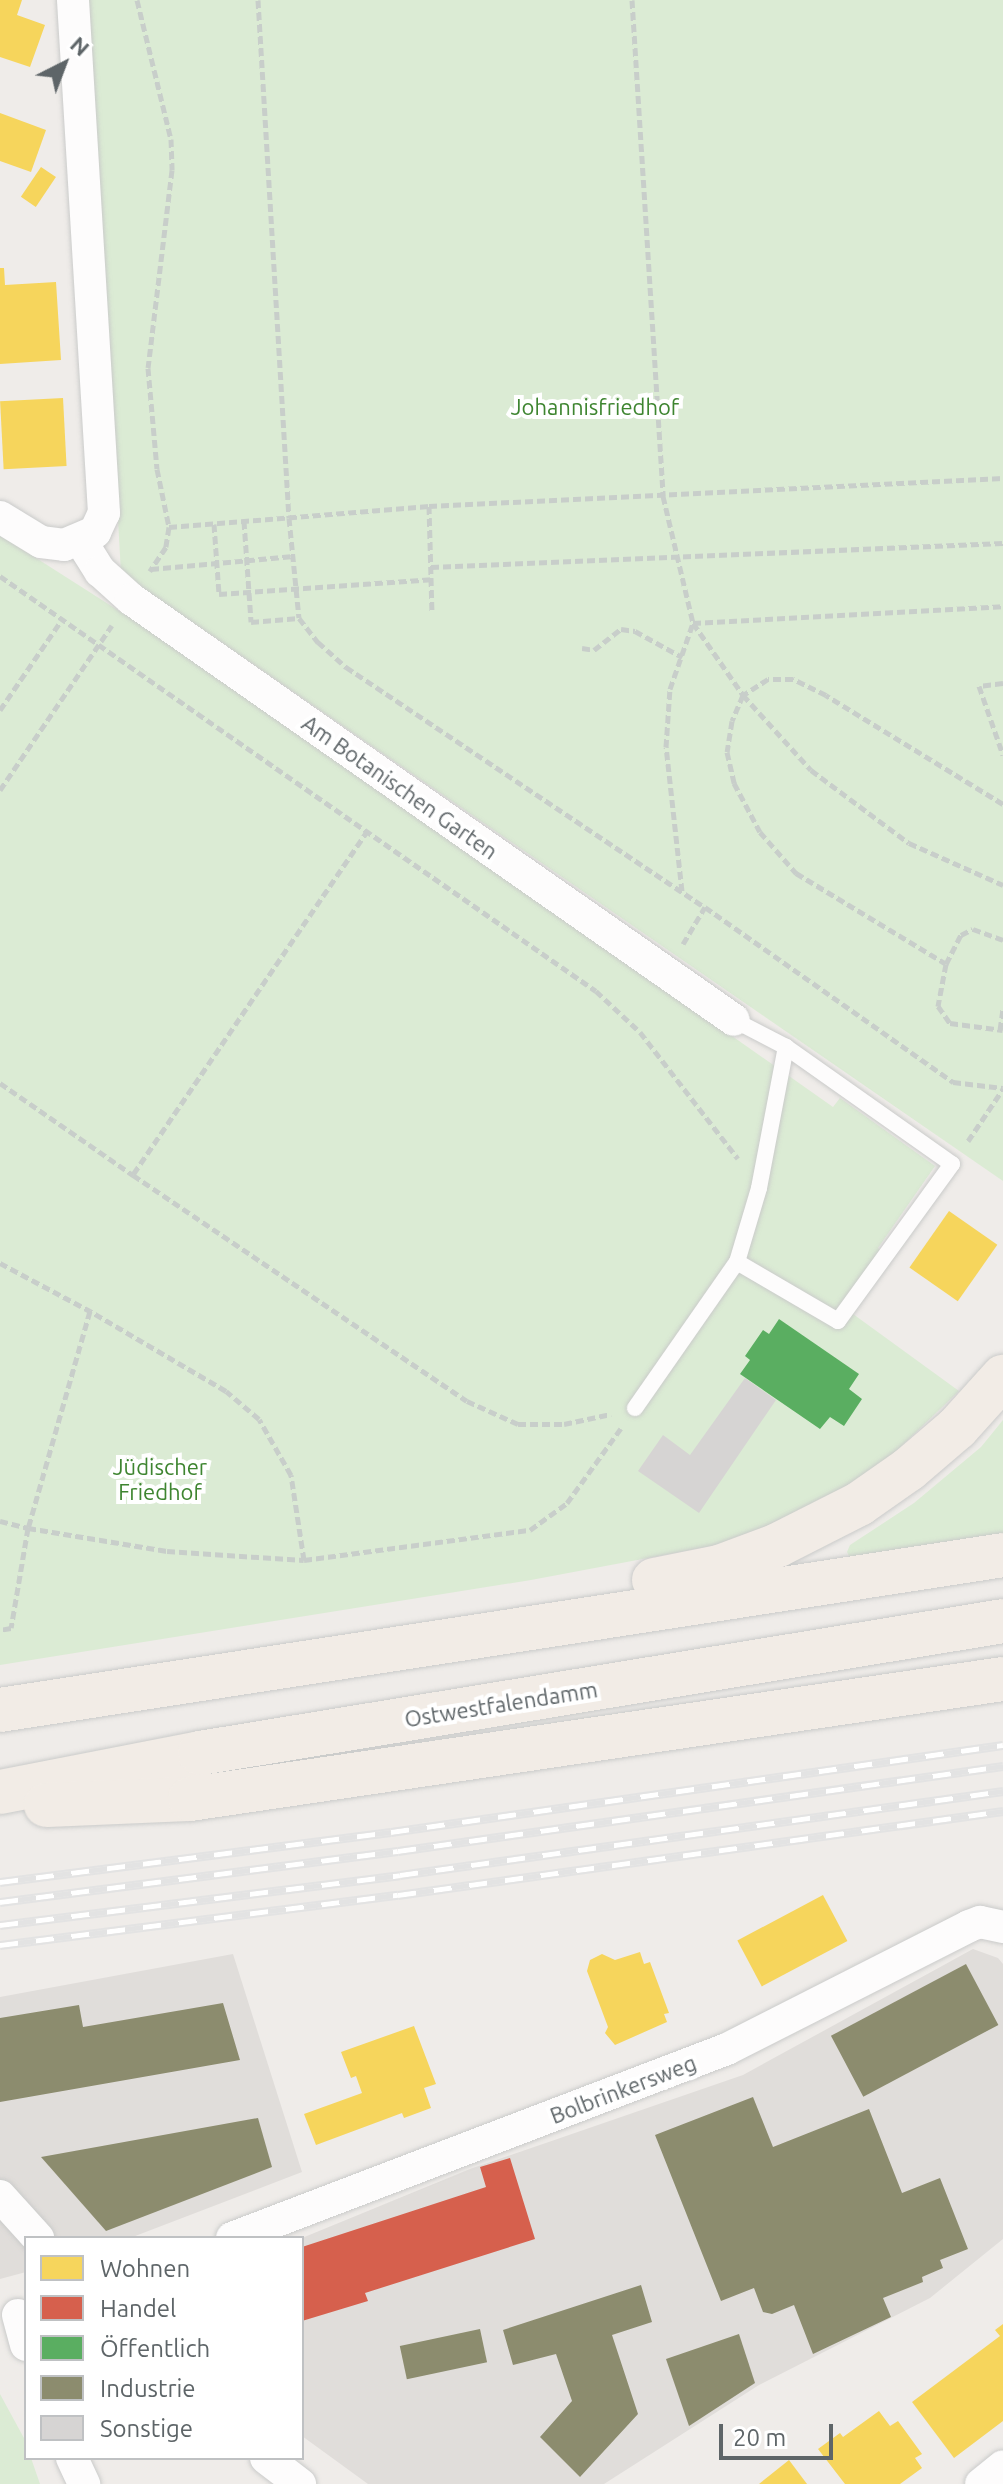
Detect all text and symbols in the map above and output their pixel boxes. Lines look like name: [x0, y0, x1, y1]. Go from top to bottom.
north arrow: [24, 24, 104, 104]
text: N: [66, 31, 95, 61]
park label: Johannisfriedhof: [511, 394, 679, 420]
street label: Am Botanischen Garten: [297, 709, 503, 865]
park label: Jüdischer Friedhof: [113, 1453, 207, 1504]
street label: Ostwestfalendamm: [403, 1676, 599, 1732]
street label: Bolbrinkersweg: [546, 2049, 700, 2129]
legend: [24, 2236, 304, 2460]
text: Wohnen: [100, 2255, 190, 2282]
text: Handel: [100, 2295, 176, 2322]
text: Öffentlich: [100, 2335, 210, 2362]
text: Industrie: [100, 2375, 196, 2402]
scale bar: [723, 2408, 837, 2458]
text: Sonstige: [100, 2415, 193, 2442]
text: 20 m: [733, 2424, 786, 2451]

